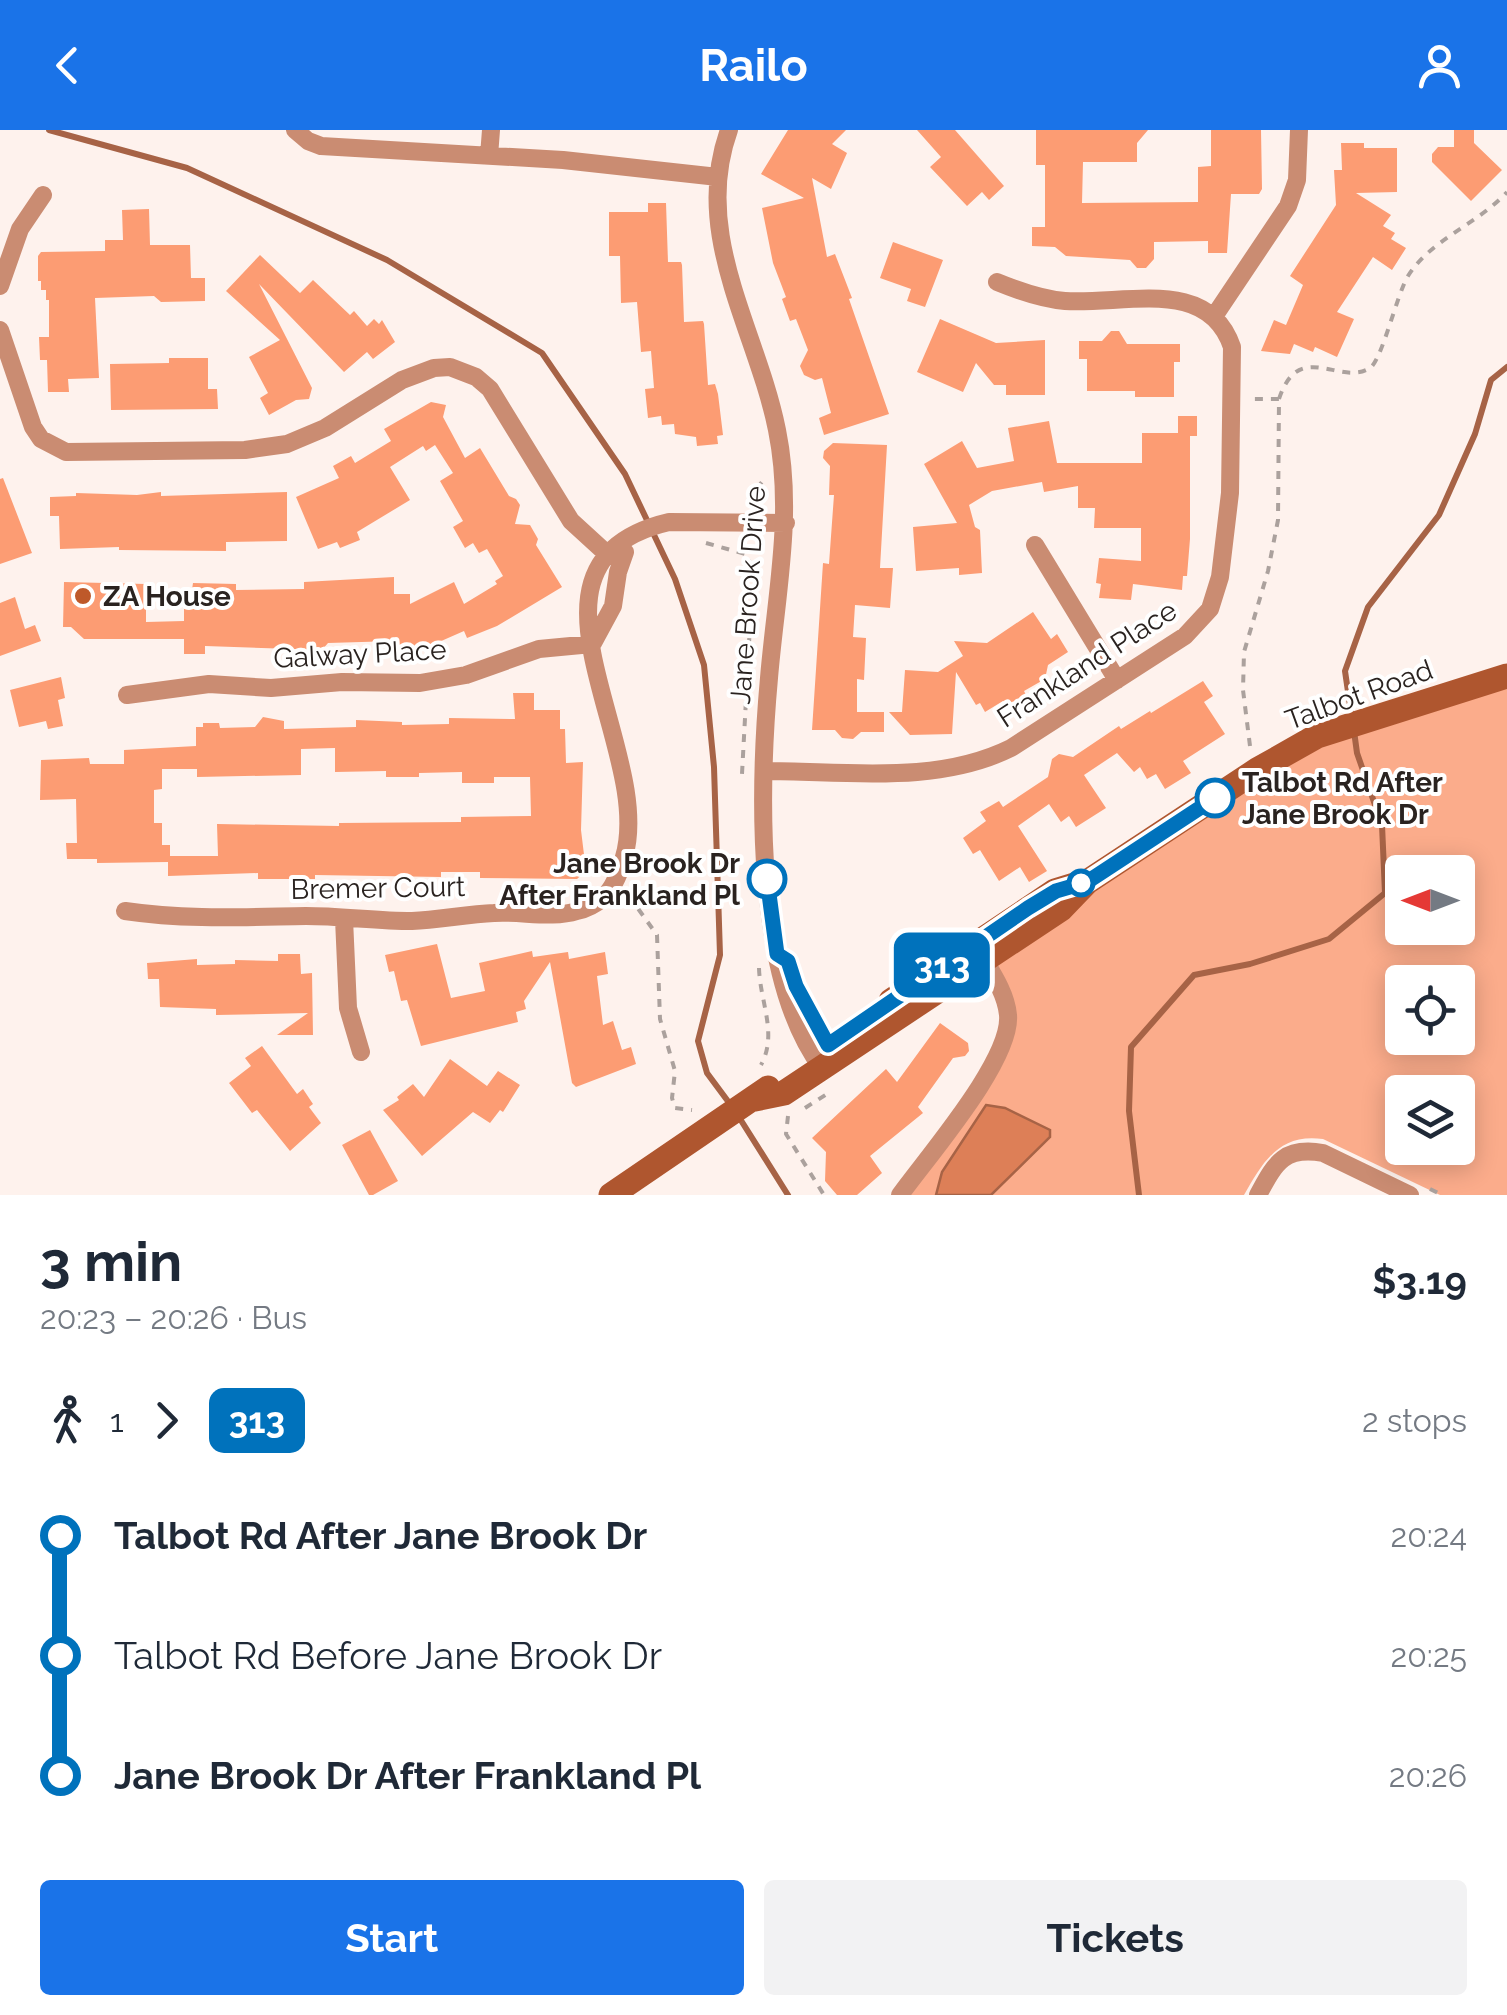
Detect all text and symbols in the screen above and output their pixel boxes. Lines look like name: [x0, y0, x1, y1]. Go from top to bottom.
icon: back: [40, 38, 95, 93]
icon: person: [1412, 38, 1467, 93]
text: Railo: [699, 39, 808, 92]
street label: Jane Brook Drive: [724, 485, 772, 705]
place label: ZA House: [103, 580, 231, 613]
marker: ZA House: [72, 585, 94, 607]
street label: Frankland Place: [991, 594, 1183, 734]
street label: Galway Place: [273, 633, 447, 675]
street label: Talbot Road: [1281, 653, 1437, 737]
place label: Talbot Rd After Jane Brook Dr: [1242, 766, 1443, 831]
marker: Talbot Rd After Jane Brook Dr: [1196, 779, 1234, 817]
place label: Jane Brook Dr After Frankland Pl: [499, 847, 740, 912]
north arrow: [1385, 855, 1475, 945]
map controls: [1385, 855, 1475, 1165]
marker: Jane Brook Dr After Frankland Pl: [748, 860, 786, 898]
street label: Bremer Court: [290, 870, 466, 906]
unlabelled marker: [1068, 870, 1094, 896]
line badge: 313: [884, 932, 1000, 998]
text: 313: [914, 945, 970, 986]
button: locate: [1385, 965, 1475, 1055]
button: layers: [1385, 1075, 1475, 1165]
text: 3 min: [40, 1229, 182, 1294]
text: $3.19: [1372, 1258, 1467, 1303]
text: 20:23 – 20:26 · Bus: [40, 1299, 307, 1336]
icon: walk: [40, 1393, 95, 1448]
icon: forward: [139, 1393, 194, 1448]
text: 313: [229, 1400, 285, 1441]
text: 1: [110, 1402, 124, 1439]
text: 2 stops: [1362, 1402, 1467, 1439]
text: Talbot Rd After Jane Brook Dr: [114, 1513, 647, 1558]
text: 20:24: [1391, 1517, 1467, 1554]
text: Talbot Rd Before Jane Brook Dr: [114, 1633, 662, 1678]
text: 20:25: [1391, 1637, 1467, 1674]
text: Jane Brook Dr After Frankland Pl: [114, 1753, 701, 1798]
text: 20:26: [1389, 1757, 1467, 1794]
button: Start: [40, 1880, 744, 1995]
button: Tickets: [764, 1880, 1467, 1995]

